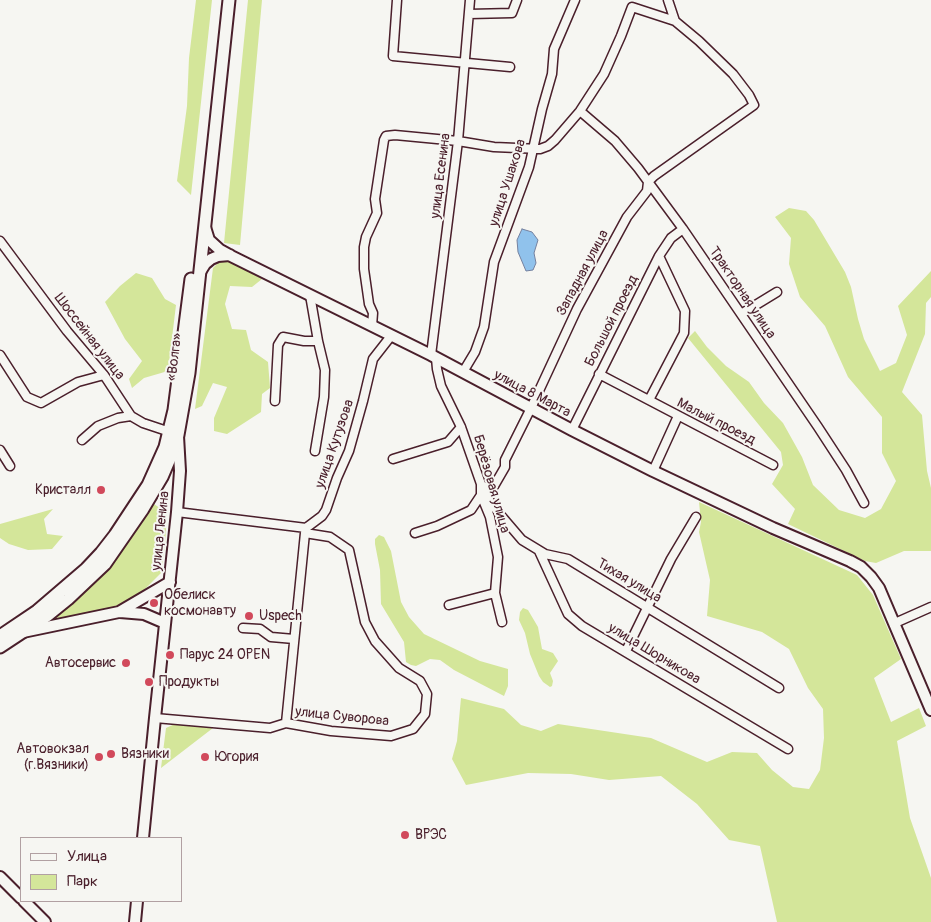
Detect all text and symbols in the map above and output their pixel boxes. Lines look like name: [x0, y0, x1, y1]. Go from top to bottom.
street label: улица Есенина: [427, 132, 455, 220]
street label: улица Ушакова: [486, 137, 530, 229]
street label: Западная улица: [553, 227, 613, 319]
street label: Тракторная улица: [705, 244, 779, 342]
street label: Большой проезд: [582, 273, 642, 369]
street label: Шоссейная улица: [50, 291, 128, 383]
street label: «Волга»: [164, 332, 186, 382]
street label: улица 8 Марта: [491, 367, 573, 421]
street label: Малый проезд: [674, 395, 758, 449]
street label: улица Кутузова: [312, 397, 358, 491]
street label: Берёзовая улица: [469, 433, 513, 535]
place label: Кристалл: [35, 482, 91, 498]
marker: Кристалл: [95, 484, 107, 496]
street label: улица Ленина: [148, 490, 174, 572]
street label: Тихая улица: [594, 555, 664, 607]
place label: Обелиск космонавту: [164, 587, 236, 620]
marker: Обелиск космонавту: [148, 597, 160, 609]
place label: Uspech: [259, 608, 302, 624]
marker: Uspech: [243, 610, 255, 622]
street label: улица Шорникова: [605, 620, 703, 688]
place label: Парус 24 OPEN: [180, 647, 270, 663]
marker: Парус 24 OPEN: [164, 649, 176, 661]
place label: Автосервис: [45, 655, 116, 671]
marker: Автосервис: [120, 657, 132, 669]
place label: Продукты: [159, 674, 219, 690]
marker: Продукты: [143, 676, 155, 688]
street label: улица Суворова: [294, 704, 390, 730]
place label: Автовокзал (г.Вязники): [16, 741, 89, 774]
place label: Вязники: [121, 746, 169, 762]
marker: Вязники: [105, 748, 117, 760]
place label: Югория: [215, 749, 259, 765]
marker: Автовокзал (г.Вязники): [93, 751, 105, 763]
marker: Югория: [199, 751, 211, 763]
place label: ВРЭС: [415, 827, 447, 843]
marker: ВРЭС: [399, 829, 411, 841]
legend: [20, 837, 182, 902]
text: Улица: [67, 847, 107, 866]
text: Парк: [67, 872, 98, 891]

